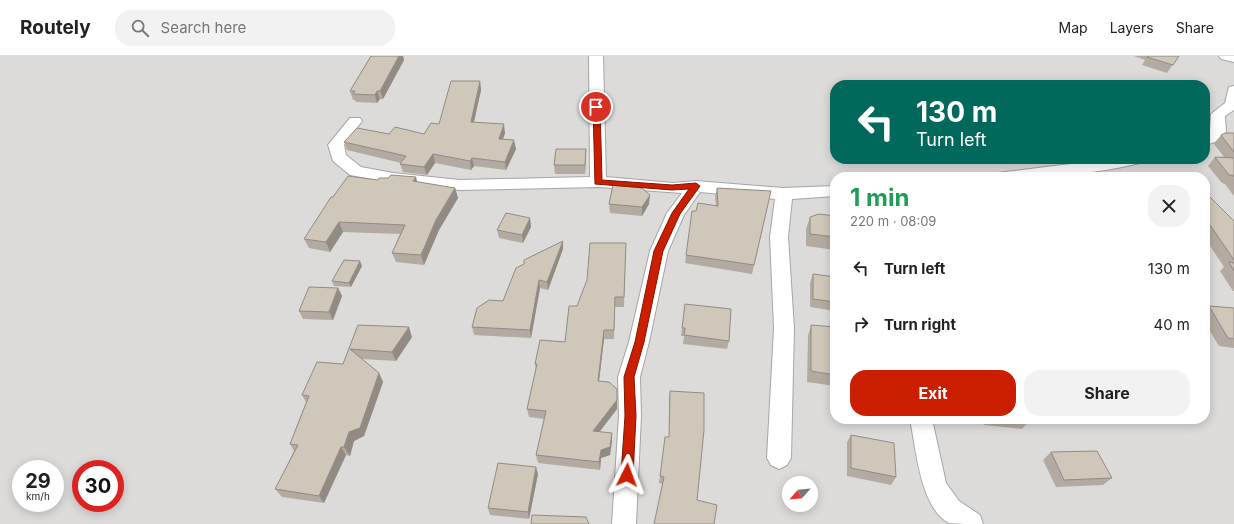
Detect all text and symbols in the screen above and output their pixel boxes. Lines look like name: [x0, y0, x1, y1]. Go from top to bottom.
search box: [115, 10, 395, 46]
text: Routely: [20, 16, 91, 39]
icon: search: [129, 17, 151, 39]
text: Search here: [161, 18, 246, 37]
text: Map: [1059, 19, 1088, 36]
text: Layers: [1110, 19, 1154, 36]
text: Share: [1176, 19, 1214, 36]
pin: [579, 90, 613, 124]
text: 130 m: [916, 95, 997, 129]
icon: arrive: [585, 96, 607, 118]
icon: left: [850, 96, 902, 148]
text: Turn left: [916, 129, 986, 150]
text: 1 min: [850, 183, 909, 212]
button: close: [1148, 185, 1190, 227]
text: 220 m · 08:09: [850, 213, 936, 229]
icon: left: [850, 257, 872, 279]
text: Turn left: [884, 259, 945, 278]
text: 130 m: [1148, 259, 1190, 278]
icon: right: [850, 313, 872, 335]
text: Turn right: [884, 315, 956, 334]
text: 40 m: [1153, 315, 1190, 334]
button: Exit: [850, 370, 1016, 416]
button: Share: [1024, 370, 1190, 416]
position arrow: [606, 454, 648, 496]
speed limit sign: 30: [72, 460, 124, 512]
text: 29: [25, 469, 51, 493]
north arrow: [782, 476, 818, 512]
map controls: [782, 476, 818, 512]
text: km/h: [26, 490, 50, 502]

